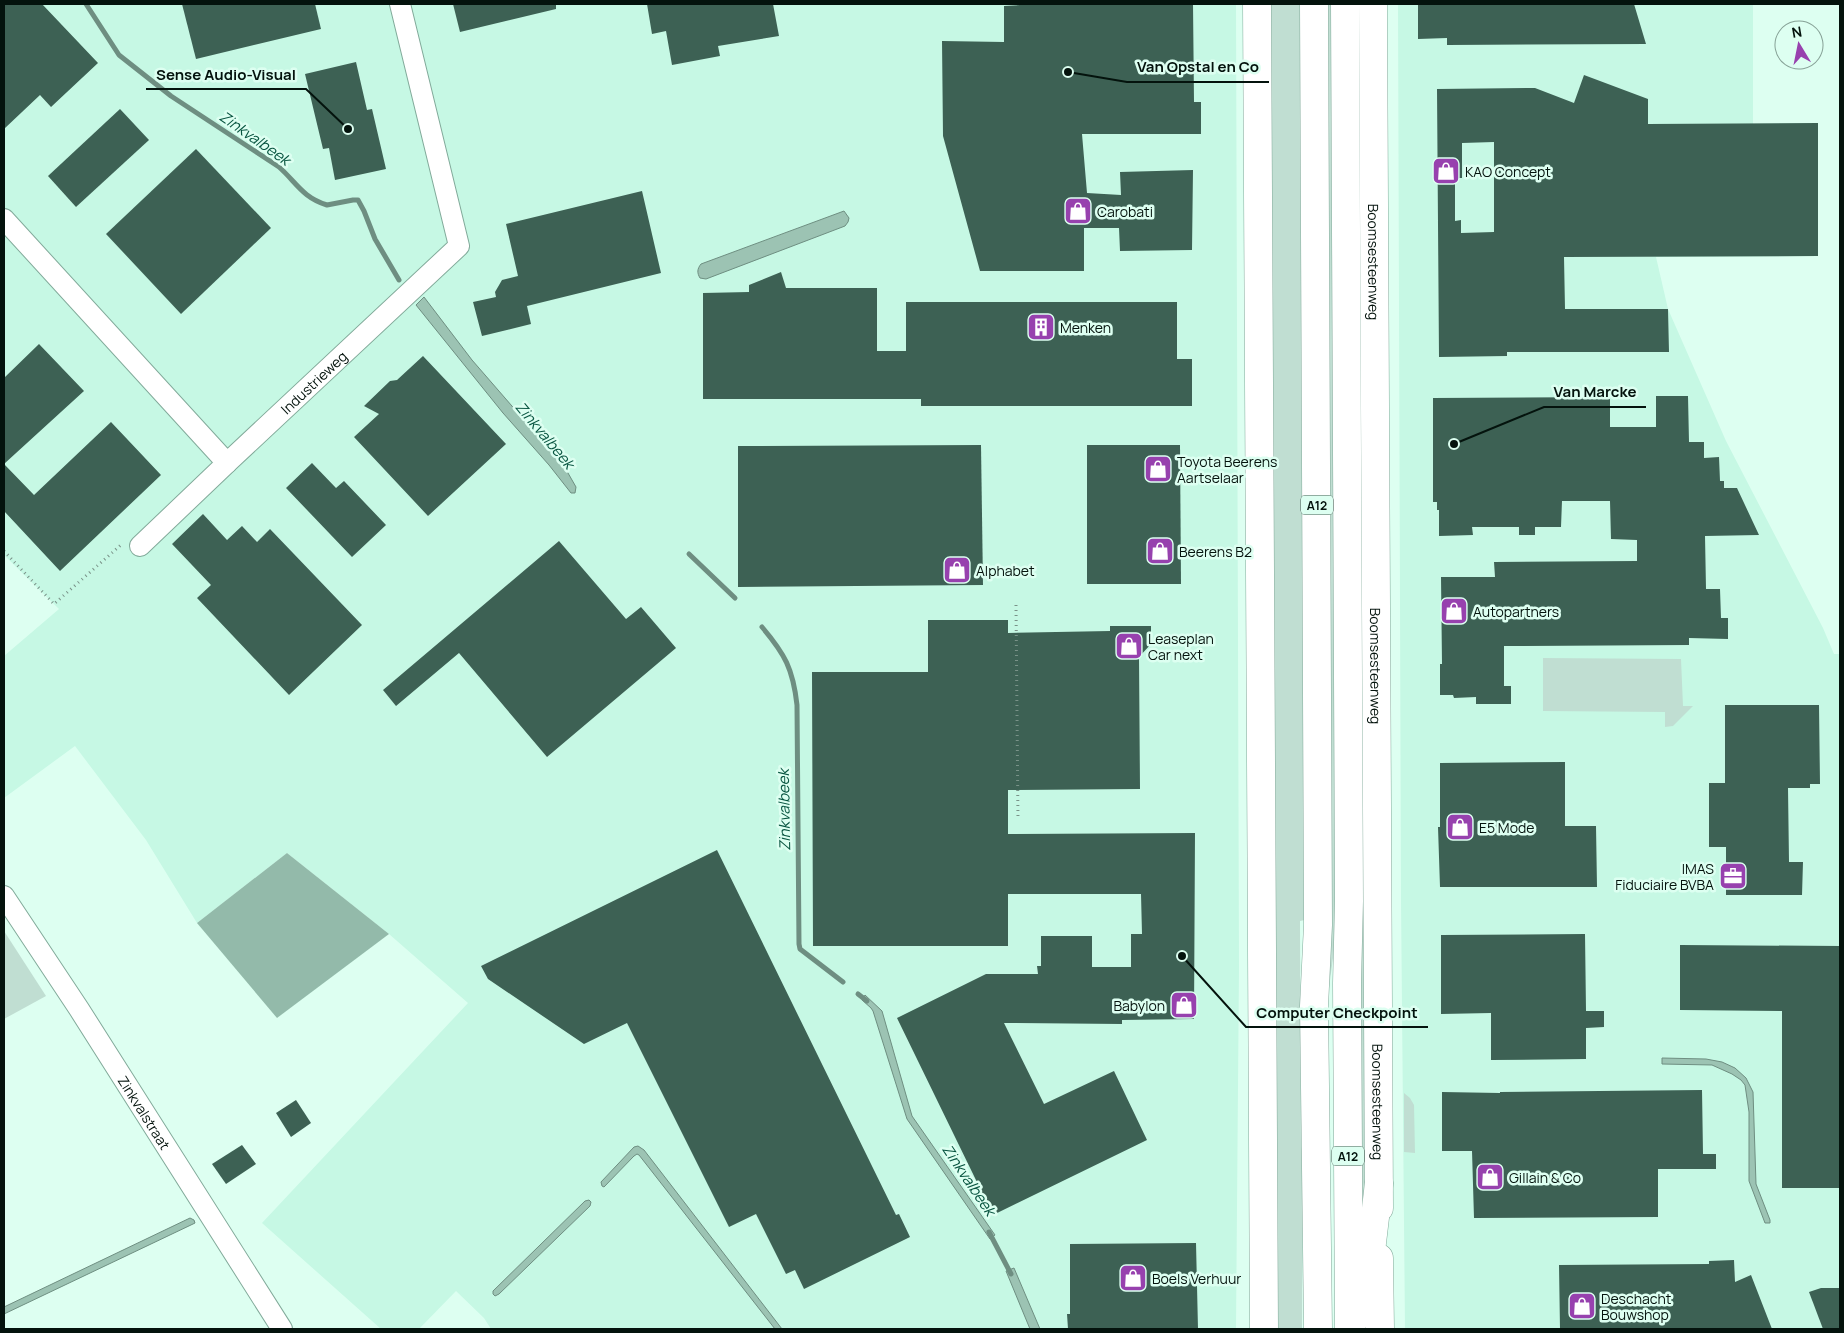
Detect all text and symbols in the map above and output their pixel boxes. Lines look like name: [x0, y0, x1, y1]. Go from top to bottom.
north arrow: [1774, 20, 1824, 70]
text: N: [1790, 21, 1803, 42]
callout: Van Opstal en Co: [1127, 52, 1269, 82]
text: Van Opstal en Co: [1137, 56, 1259, 77]
callout: Sense Audio-Visual: [146, 59, 306, 89]
text: Sense Audio-Visual: [156, 64, 296, 85]
water label: Zinkvalbeek: [215, 106, 297, 172]
shop icon: KAO Concept: [1431, 156, 1461, 186]
place label: KAO Concept: [1465, 162, 1551, 181]
shop icon: Carobati: [1063, 196, 1093, 226]
place label: Carobati: [1097, 202, 1153, 221]
street label: Boomsesteenweg: [1364, 204, 1384, 320]
building icon: Menken: [1026, 312, 1056, 342]
place label: Menken: [1060, 318, 1111, 337]
street label: Industrieweg: [276, 346, 351, 418]
callout: Van Marcke: [1544, 377, 1646, 407]
text: Van Marcke: [1554, 381, 1636, 402]
water label: Zinkvalbeek: [511, 397, 581, 475]
place label: Toyota Beerens Aartselaar: [1177, 452, 1277, 487]
shop icon: Toyota Beerens Aartselaar: [1143, 454, 1173, 484]
road number: A12: [1301, 496, 1333, 514]
shop icon: Beerens B2: [1145, 536, 1175, 566]
place label: Beerens B2: [1179, 542, 1252, 561]
shop icon: Alphabet: [942, 555, 972, 585]
place label: Alphabet: [976, 561, 1035, 580]
shop icon: Autopartners: [1439, 596, 1469, 626]
place label: Autopartners: [1473, 602, 1559, 621]
street label: Boomsesteenweg: [1367, 608, 1386, 724]
place label: Leaseplan Car next: [1148, 629, 1214, 664]
shop icon: Leaseplan Car next: [1114, 631, 1144, 661]
water label: Zinkvalbeek: [773, 766, 795, 851]
shop icon: E5 Mode: [1445, 812, 1475, 842]
place label: E5 Mode: [1479, 818, 1534, 837]
place label: IMAS Fiduciaire BVBA: [1615, 859, 1714, 894]
office icon: IMAS Fiduciaire BVBA: [1718, 861, 1748, 891]
shop icon: Babylon: [1169, 990, 1199, 1020]
place label: Babylon: [1113, 996, 1165, 1015]
callout: Computer Checkpoint: [1246, 997, 1428, 1027]
text: Computer Checkpoint: [1256, 1002, 1418, 1023]
street label: Boomsesteenweg: [1369, 1044, 1388, 1160]
street label: Zinkvalstraat: [114, 1072, 175, 1153]
water label: Zinkvalbeek: [937, 1140, 1002, 1222]
road number: A12: [1332, 1146, 1364, 1166]
shop icon: Gillain & Co: [1475, 1162, 1505, 1192]
place label: Gillain & Co: [1509, 1168, 1581, 1187]
shop icon: Boels Verhuur: [1118, 1263, 1148, 1293]
place label: Boels Verhuur: [1152, 1269, 1241, 1288]
place label: Deschacht Bouwshop: [1601, 1289, 1672, 1324]
shop icon: Deschacht Bouwshop: [1567, 1291, 1597, 1321]

